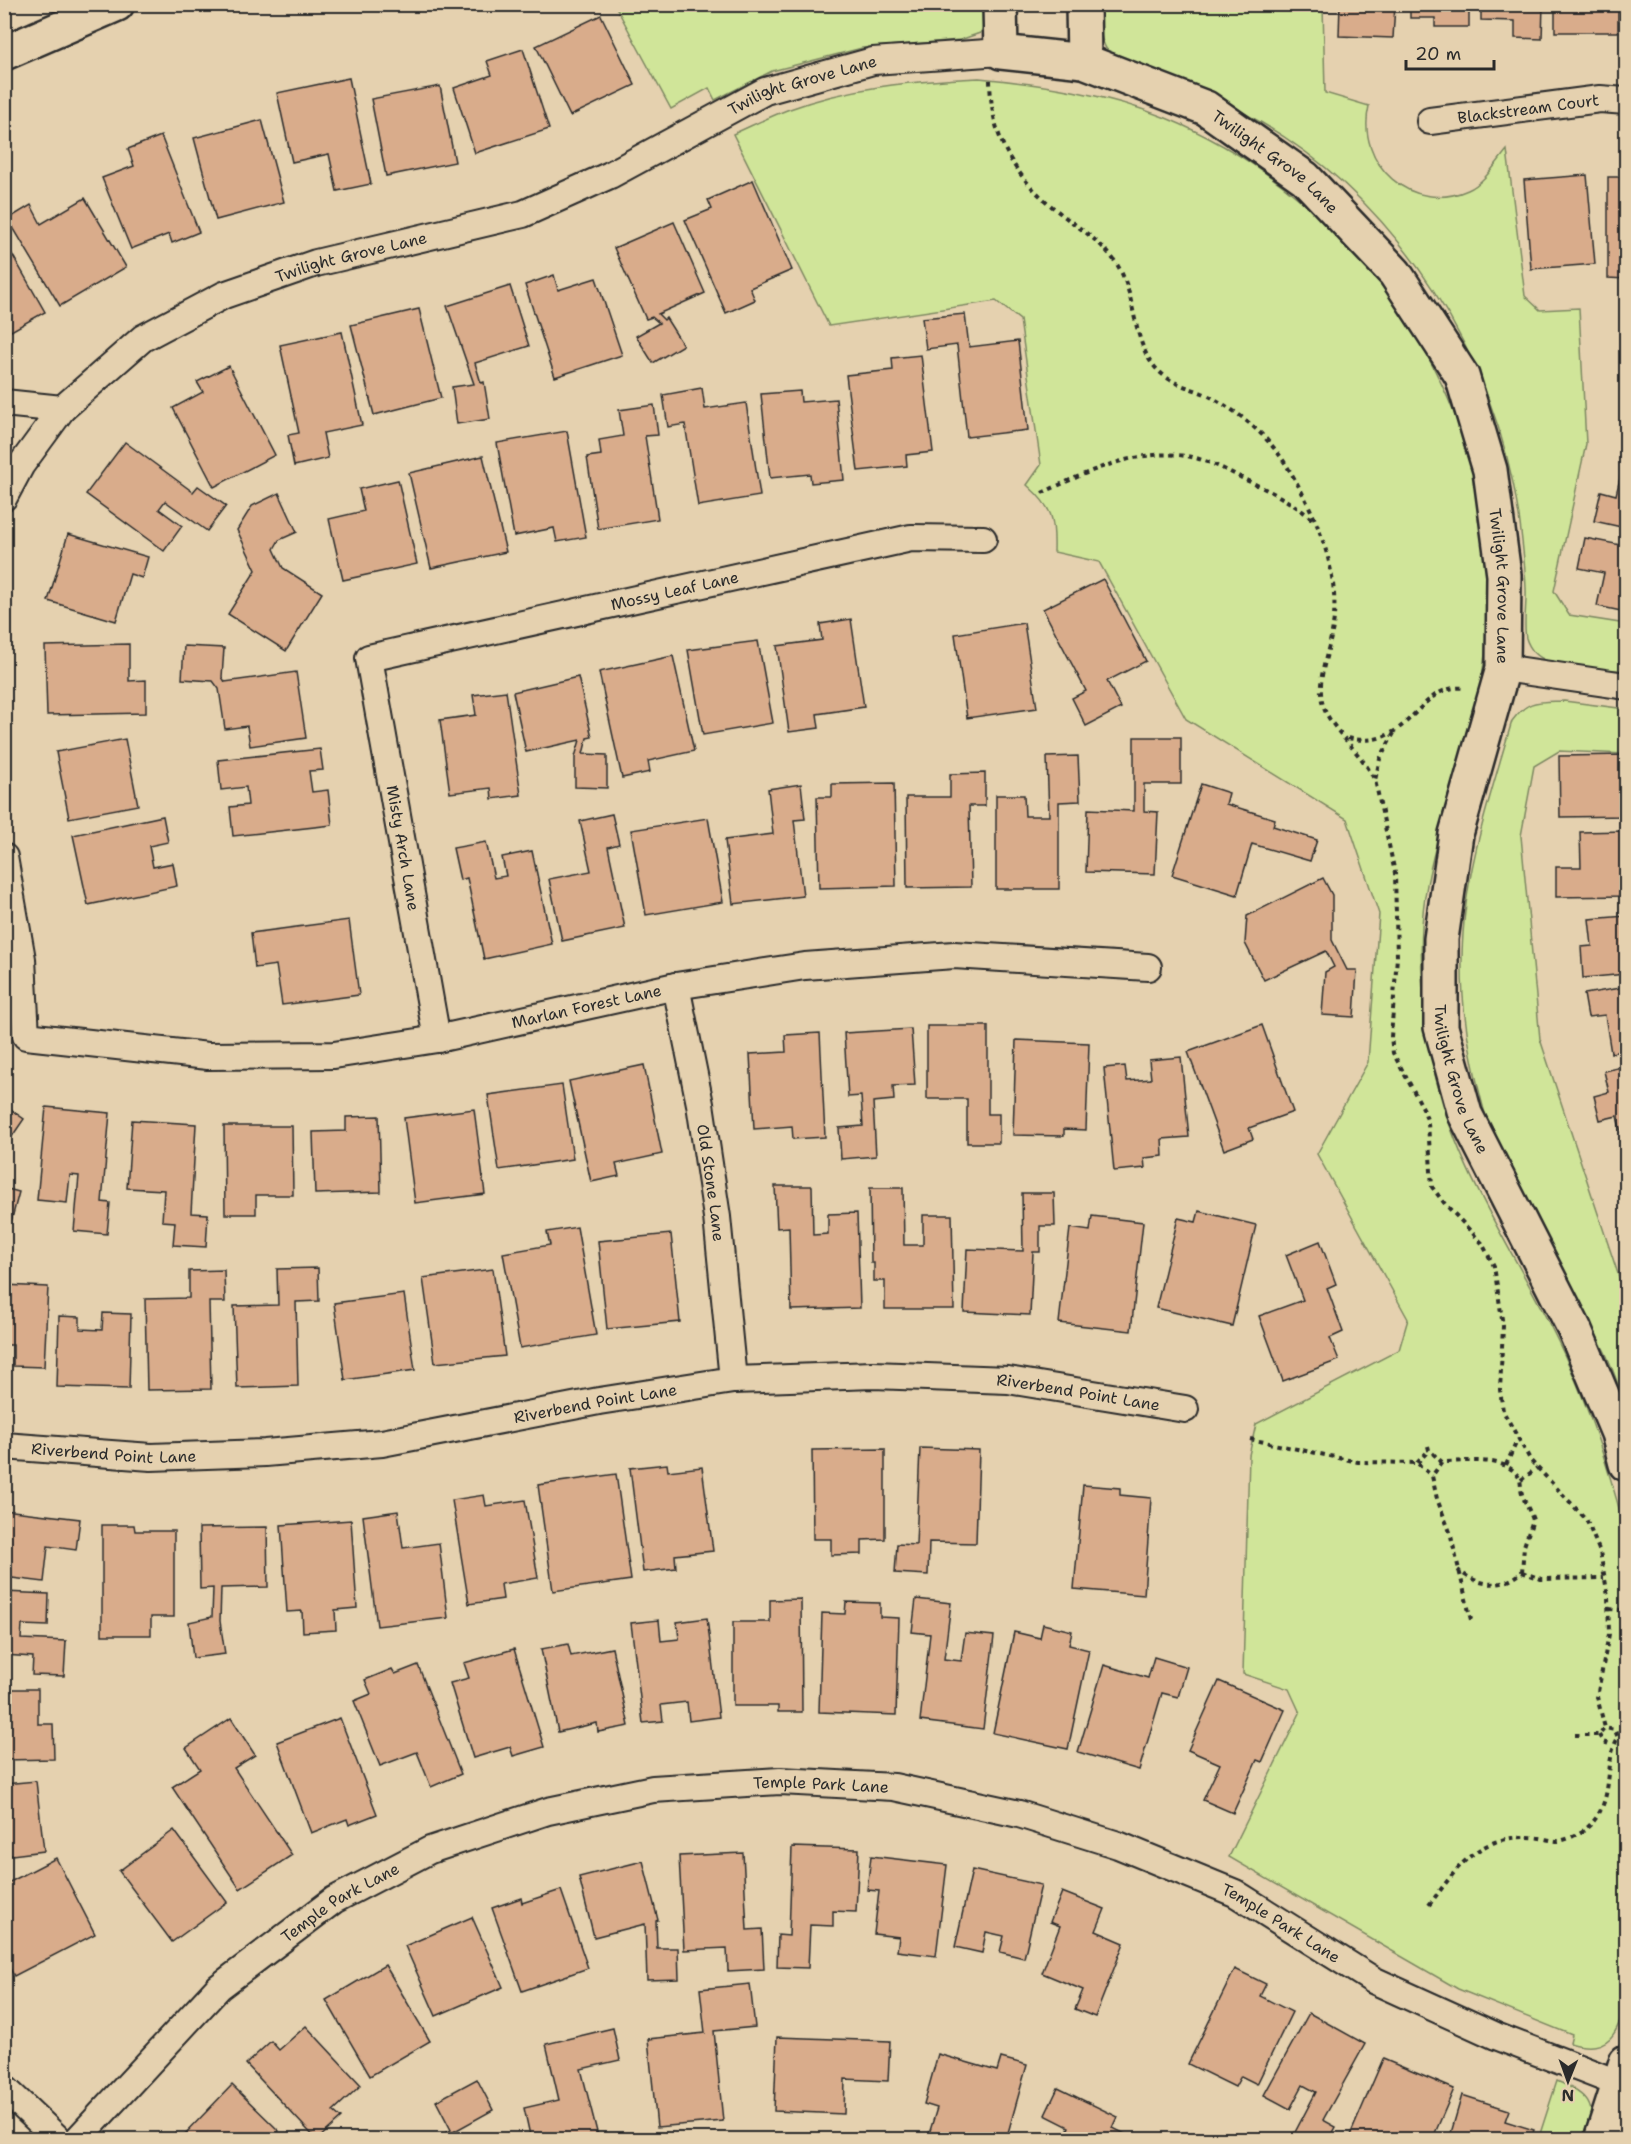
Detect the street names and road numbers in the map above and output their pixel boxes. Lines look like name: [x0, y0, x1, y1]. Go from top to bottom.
street label: Twilight Grove Lane: [724, 50, 879, 120]
street label: Blackstream Court: [1456, 89, 1600, 128]
street label: Twilight Grove Lane: [1208, 105, 1343, 218]
street label: Twilight Grove Lane: [272, 227, 429, 287]
street label: Twilight Grove Lane: [1485, 507, 1514, 664]
street label: Mossy Leaf Lane: [609, 566, 741, 615]
street label: Misty Arch Lane: [382, 784, 424, 912]
street label: Marlan Forest Lane: [509, 979, 663, 1033]
street label: Twilight Grove Lane: [1431, 1004, 1494, 1157]
street label: Old Stone Lane: [693, 1123, 730, 1242]
street label: Riverbend Point Lane: [996, 1369, 1162, 1415]
street label: Riverbend Point Lane: [512, 1378, 678, 1428]
street label: Riverbend Point Lane: [30, 1438, 197, 1468]
street label: Temple Park Lane: [752, 1770, 889, 1797]
street label: Temple Park Lane: [277, 1857, 403, 1947]
street label: Temple Park Lane: [1219, 1878, 1344, 1967]

